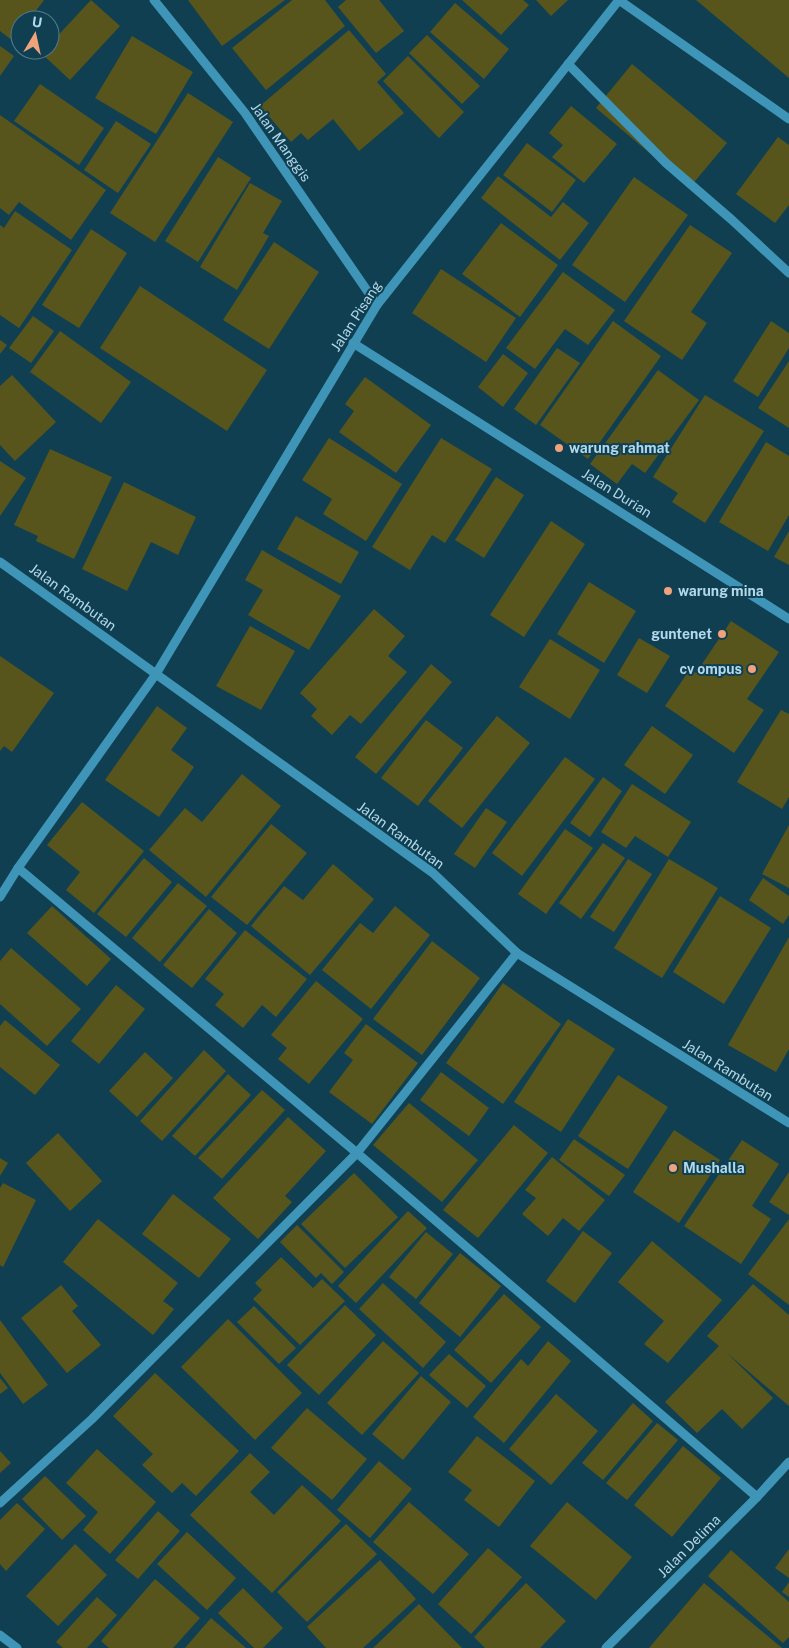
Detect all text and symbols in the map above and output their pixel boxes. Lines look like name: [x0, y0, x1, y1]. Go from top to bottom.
north arrow: [10, 10, 60, 60]
text: U: [31, 13, 43, 31]
street label: Jalan Manggis: [248, 100, 314, 184]
street label: Jalan Pisang: [327, 278, 385, 354]
place label: warung rahmat: [569, 440, 670, 456]
marker: warung rahmat: [553, 442, 565, 454]
street label: Jalan Durian: [579, 465, 655, 521]
street label: Jalan Rambutan: [26, 560, 120, 634]
place label: warung mina: [678, 583, 764, 599]
marker: warung mina: [662, 585, 674, 597]
place label: guntenet: [651, 626, 712, 642]
marker: guntenet: [716, 628, 728, 640]
place label: cv ompus: [680, 661, 742, 677]
marker: cv ompus: [746, 663, 758, 675]
street label: Jalan Rambutan: [354, 798, 448, 872]
street label: Jalan Rambutan: [680, 1036, 776, 1104]
place label: Mushalla: [683, 1160, 745, 1176]
marker: Mushalla: [667, 1162, 679, 1174]
street label: Jalan Delima: [654, 1511, 724, 1581]

